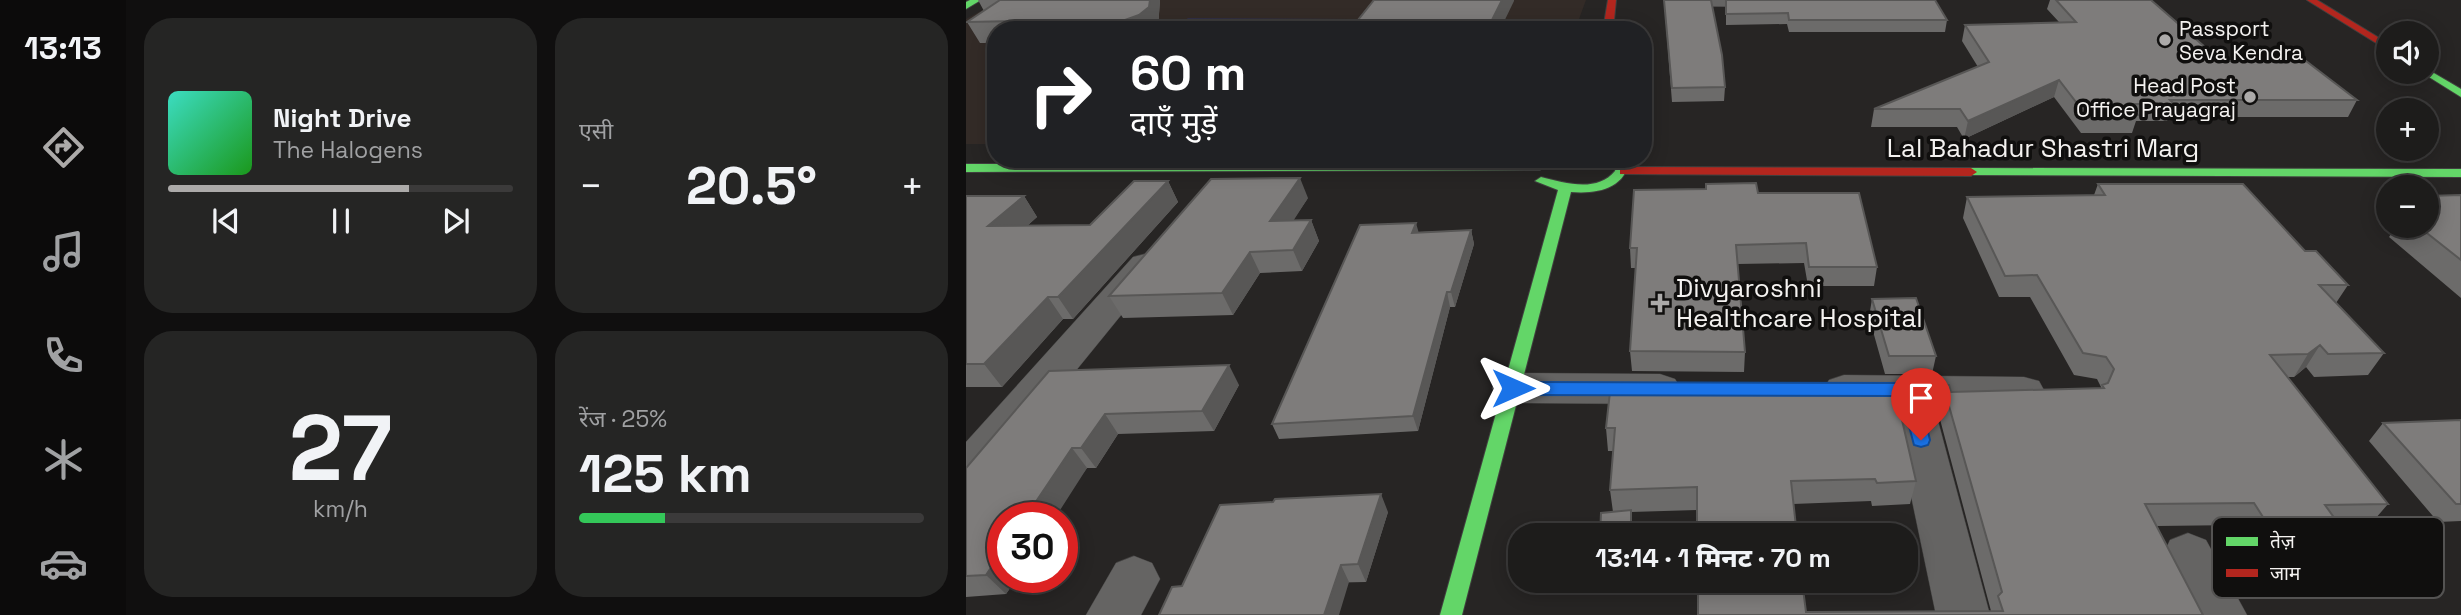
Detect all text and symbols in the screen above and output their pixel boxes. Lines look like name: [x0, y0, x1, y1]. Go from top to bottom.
place label: Passport Seva Kendra: [2179, 15, 2303, 66]
map controls: [2376, 21, 2439, 238]
button: sound: [2376, 21, 2439, 84]
text: 13:13: [24, 28, 102, 68]
marker: Passport Seva Kendra: [2157, 32, 2173, 48]
text: 60 m: [1130, 42, 1246, 104]
icon: right: [1015, 49, 1106, 140]
place label: Head Post Office Prayagraj: [2076, 72, 2236, 123]
marker: Head Post Office Prayagraj: [2242, 89, 2258, 105]
button: +: [2376, 98, 2439, 161]
text: Night Drive: [273, 101, 411, 135]
text: दाएँ मुड़ें: [1130, 103, 1217, 143]
text: एसी: [579, 116, 613, 146]
icon: directions: [39, 123, 88, 172]
street label: Lal Bahadur Shastri Marg: [1887, 131, 2199, 165]
text: The Halogens: [273, 135, 423, 165]
text: 20.5°: [686, 153, 817, 219]
text: −: [579, 162, 603, 210]
text: +: [900, 162, 924, 210]
button: −: [2376, 175, 2439, 238]
icon: previous: [207, 202, 245, 240]
icon: pause: [322, 202, 360, 240]
icon: next: [437, 202, 475, 240]
icon: music: [39, 227, 88, 276]
place label: Divyaroshni Healthcare Hospital: [1676, 271, 1923, 335]
marker: Divyaroshni Healthcare Hospital: [1650, 293, 1670, 313]
icon: phone: [39, 331, 88, 380]
position arrow: [1476, 351, 1550, 425]
pin: [1891, 368, 1951, 440]
icon: arrive: [1902, 379, 1940, 417]
text: 27: [289, 390, 392, 507]
text: रेंज · 25%: [579, 404, 667, 434]
icon: climate: [39, 435, 88, 484]
text: 125 km: [579, 441, 752, 507]
text: km/h: [313, 494, 368, 524]
speed limit sign: 30: [987, 502, 1078, 593]
legend: [2212, 517, 2444, 598]
text: तेज़: [2270, 529, 2296, 554]
icon: car: [39, 539, 88, 588]
text: 13:14 · 1 मिनट · 70 m: [1595, 541, 1831, 575]
text: जाम: [2270, 561, 2301, 586]

